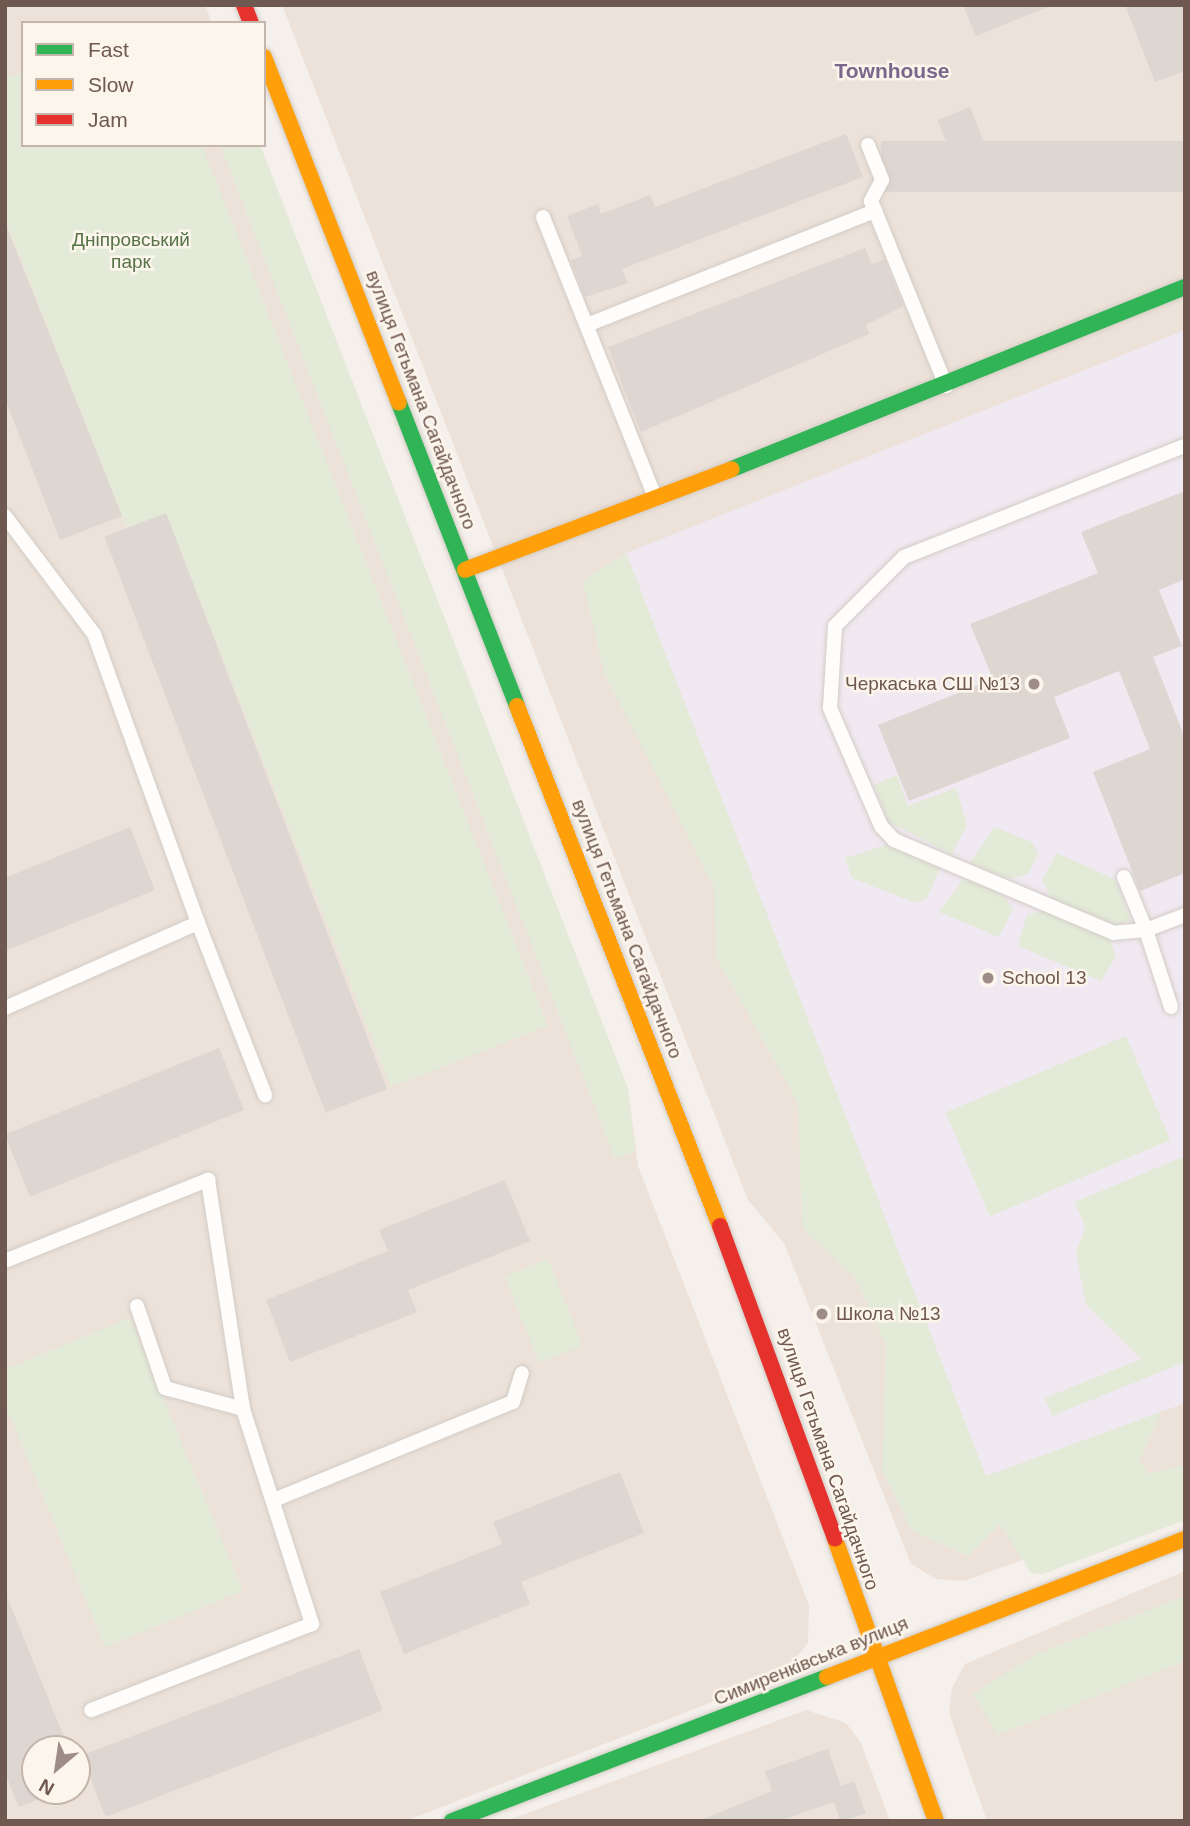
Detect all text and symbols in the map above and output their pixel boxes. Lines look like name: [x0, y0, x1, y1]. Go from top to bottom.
legend: [21, 21, 266, 147]
text: Fast: [88, 38, 129, 61]
district label: Townhouse: [834, 58, 950, 84]
text: Slow: [88, 73, 134, 96]
text: Jam: [88, 108, 128, 131]
park label: Дніпровський парк: [72, 229, 190, 273]
street label: вулиця Гетьмана Сагайдачного: [361, 267, 481, 533]
place label: Черкаська СШ №13: [845, 673, 1020, 695]
marker: Черкаська СШ №13: [1026, 676, 1042, 692]
street label: вулиця Гетьмана Сагайдачного: [567, 796, 687, 1062]
place label: School 13: [1002, 967, 1087, 989]
marker: School 13: [980, 970, 996, 986]
place label: Школа №13: [836, 1303, 941, 1325]
marker: Школа №13: [814, 1306, 830, 1322]
street label: вулиця Гетьмана Сагайдачного: [772, 1325, 884, 1593]
street label: Симиренківська вулиця: [710, 1612, 912, 1710]
north arrow: [21, 1735, 91, 1805]
text: N: [35, 1775, 58, 1800]

